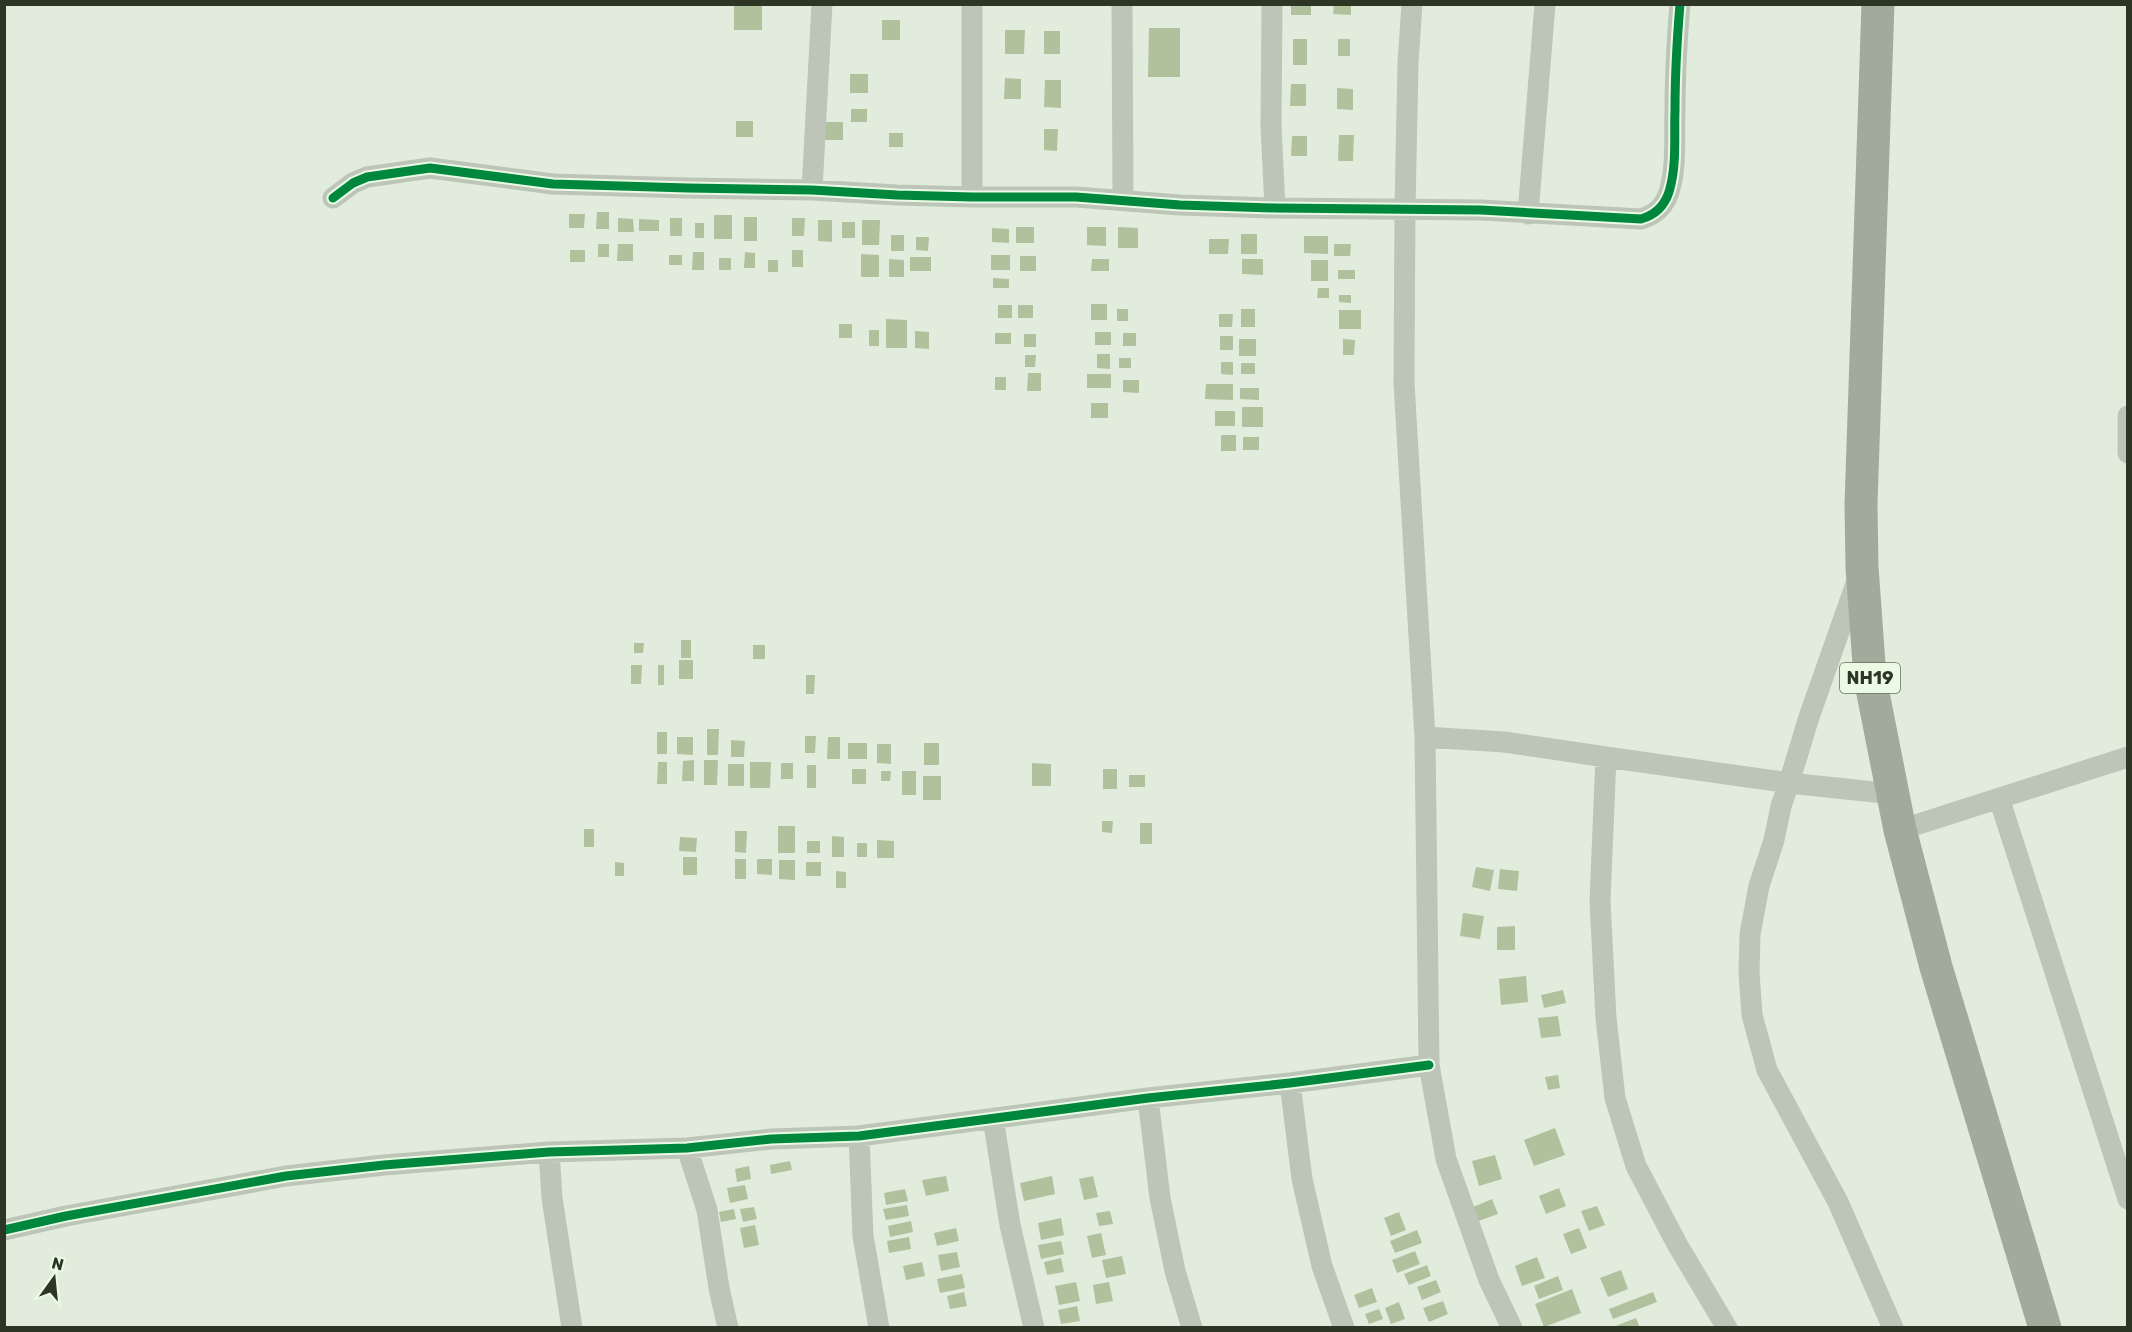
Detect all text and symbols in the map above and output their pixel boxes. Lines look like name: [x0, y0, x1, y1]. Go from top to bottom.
road number: NH19: [1840, 663, 1900, 693]
north arrow: [24, 1248, 84, 1308]
text: N: [50, 1253, 66, 1275]

